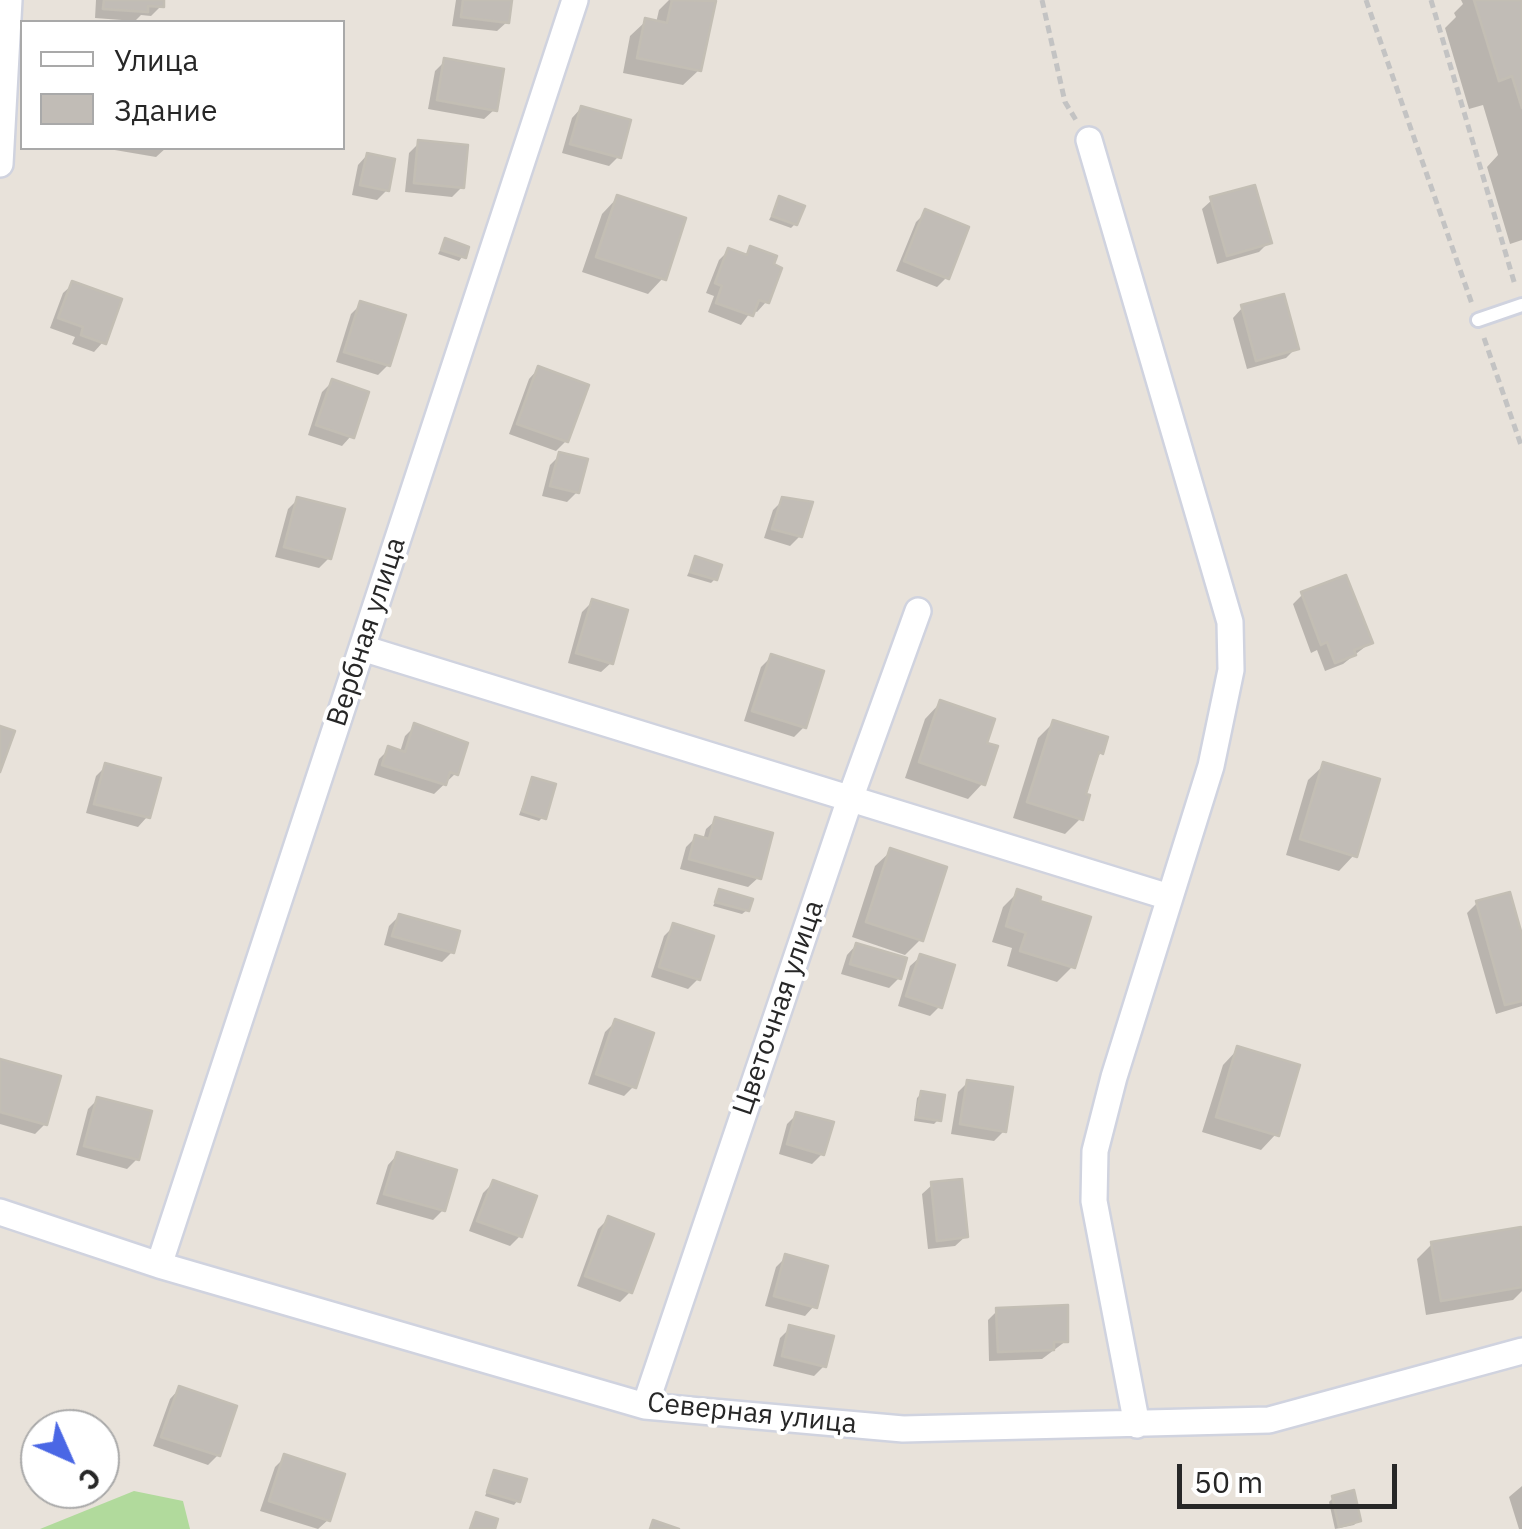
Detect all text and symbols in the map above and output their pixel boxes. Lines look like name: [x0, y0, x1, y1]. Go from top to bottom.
legend: [20, 20, 345, 150]
text: Улица: [114, 40, 199, 79]
text: Здание: [114, 90, 217, 129]
street label: Вербная улица: [321, 533, 413, 731]
street label: Цветочная улица: [726, 896, 832, 1120]
street label: Северная улица: [646, 1386, 858, 1442]
north arrow: [20, 1409, 120, 1509]
scale bar: [1182, 1444, 1402, 1506]
text: С: [71, 1460, 110, 1499]
text: 50 m: [1194, 1462, 1263, 1501]

